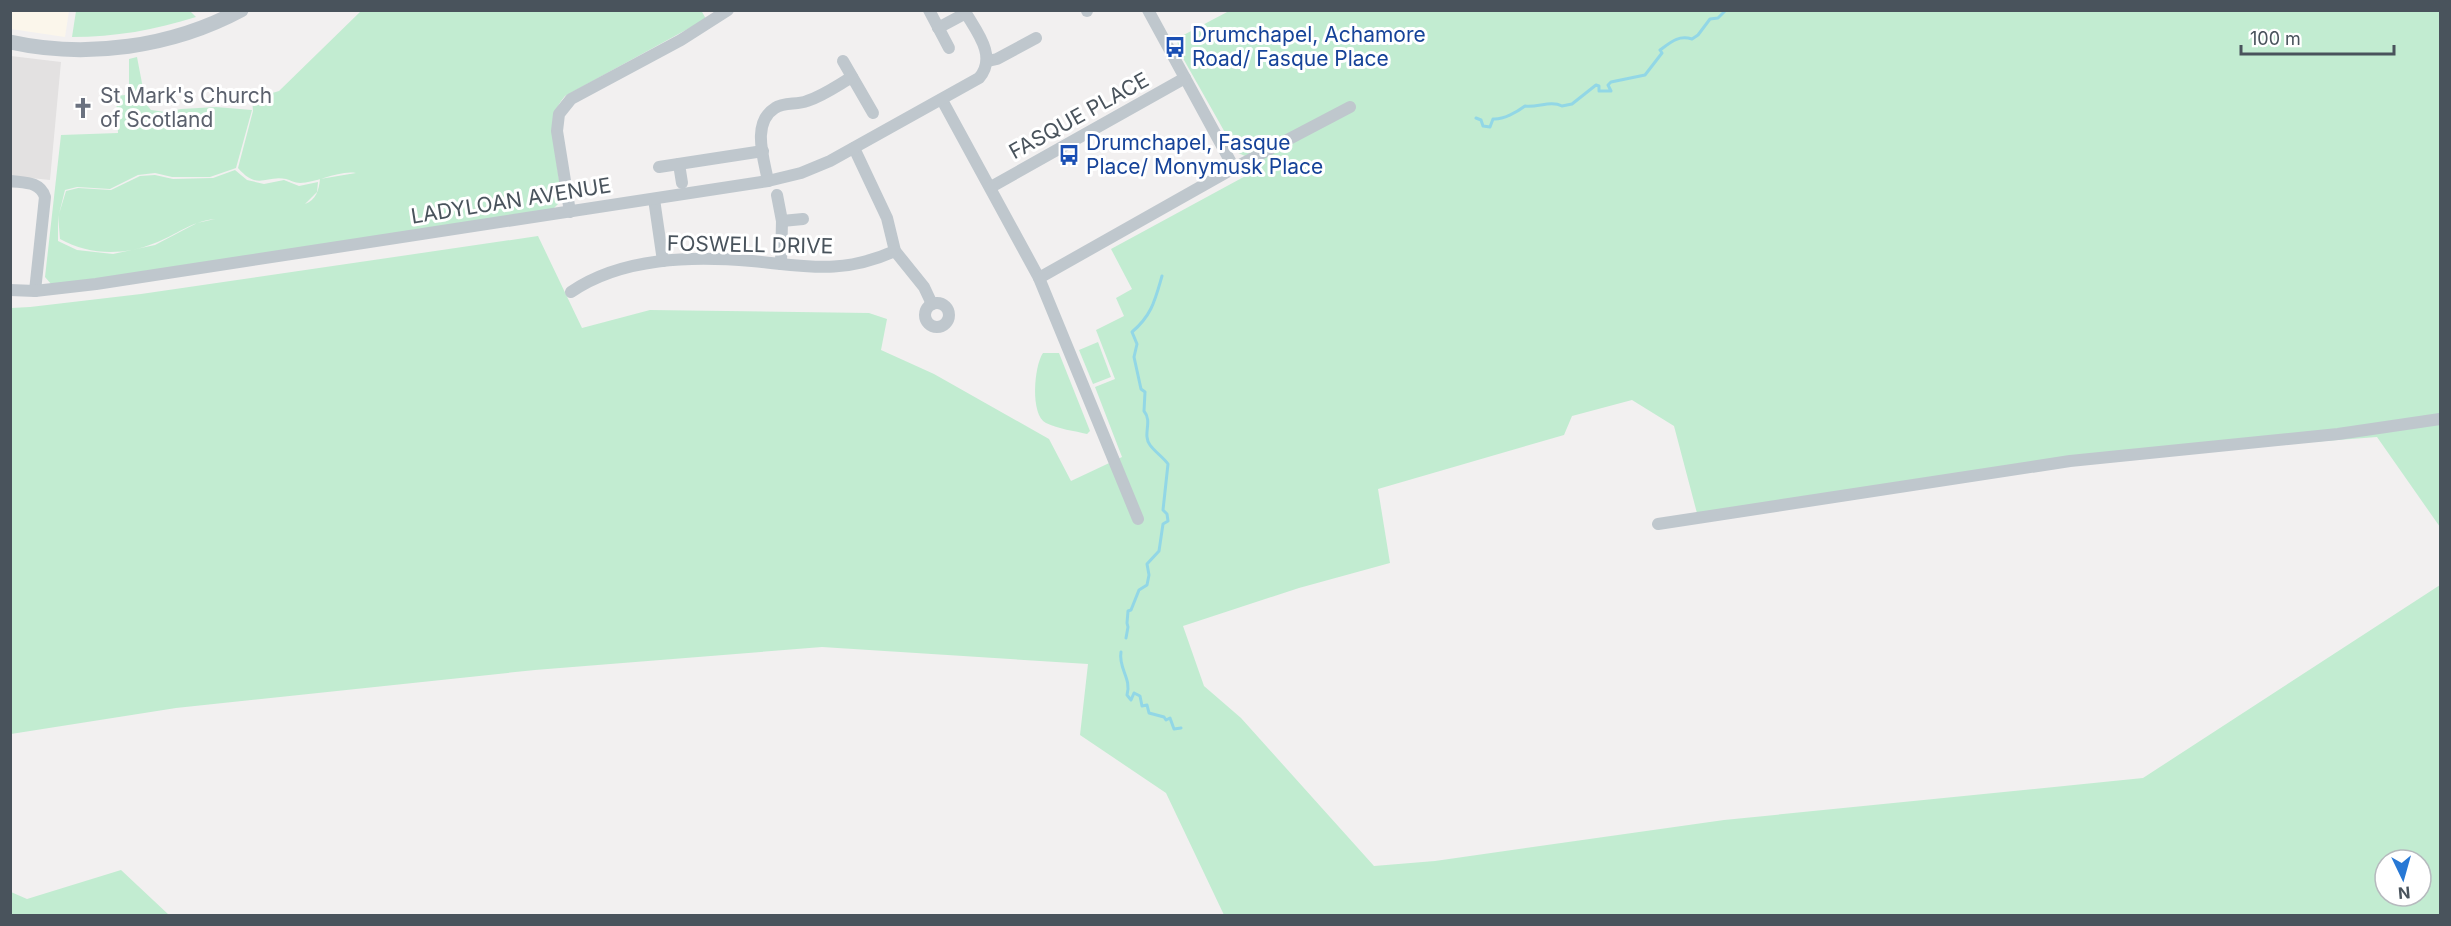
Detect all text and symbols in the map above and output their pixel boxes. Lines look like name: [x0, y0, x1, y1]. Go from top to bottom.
scale bar: [2241, 18, 2394, 56]
place label: Drumchapel, Achamore Road/ Fasque Place: [1192, 22, 1426, 71]
text: 100 m: [2250, 28, 2301, 49]
bus stop icon: Drumchapel, Achamore Road/ Fasque Place: [1163, 35, 1187, 59]
street label: FASQUE PLACE: [1005, 67, 1153, 164]
place label: St Mark's Church of Scotland: [100, 83, 272, 132]
church icon: St Mark's Church of Scotland: [71, 96, 95, 120]
place label: Drumchapel, Fasque Place/ Monymusk Place: [1086, 130, 1323, 179]
bus stop icon: Drumchapel, Fasque Place/ Monymusk Place: [1057, 143, 1081, 167]
street label: LADYLOAN AVENUE: [409, 172, 613, 229]
street label: FOSWELL DRIVE: [667, 231, 833, 258]
north arrow: [2373, 848, 2433, 908]
text: N: [2397, 882, 2411, 903]

